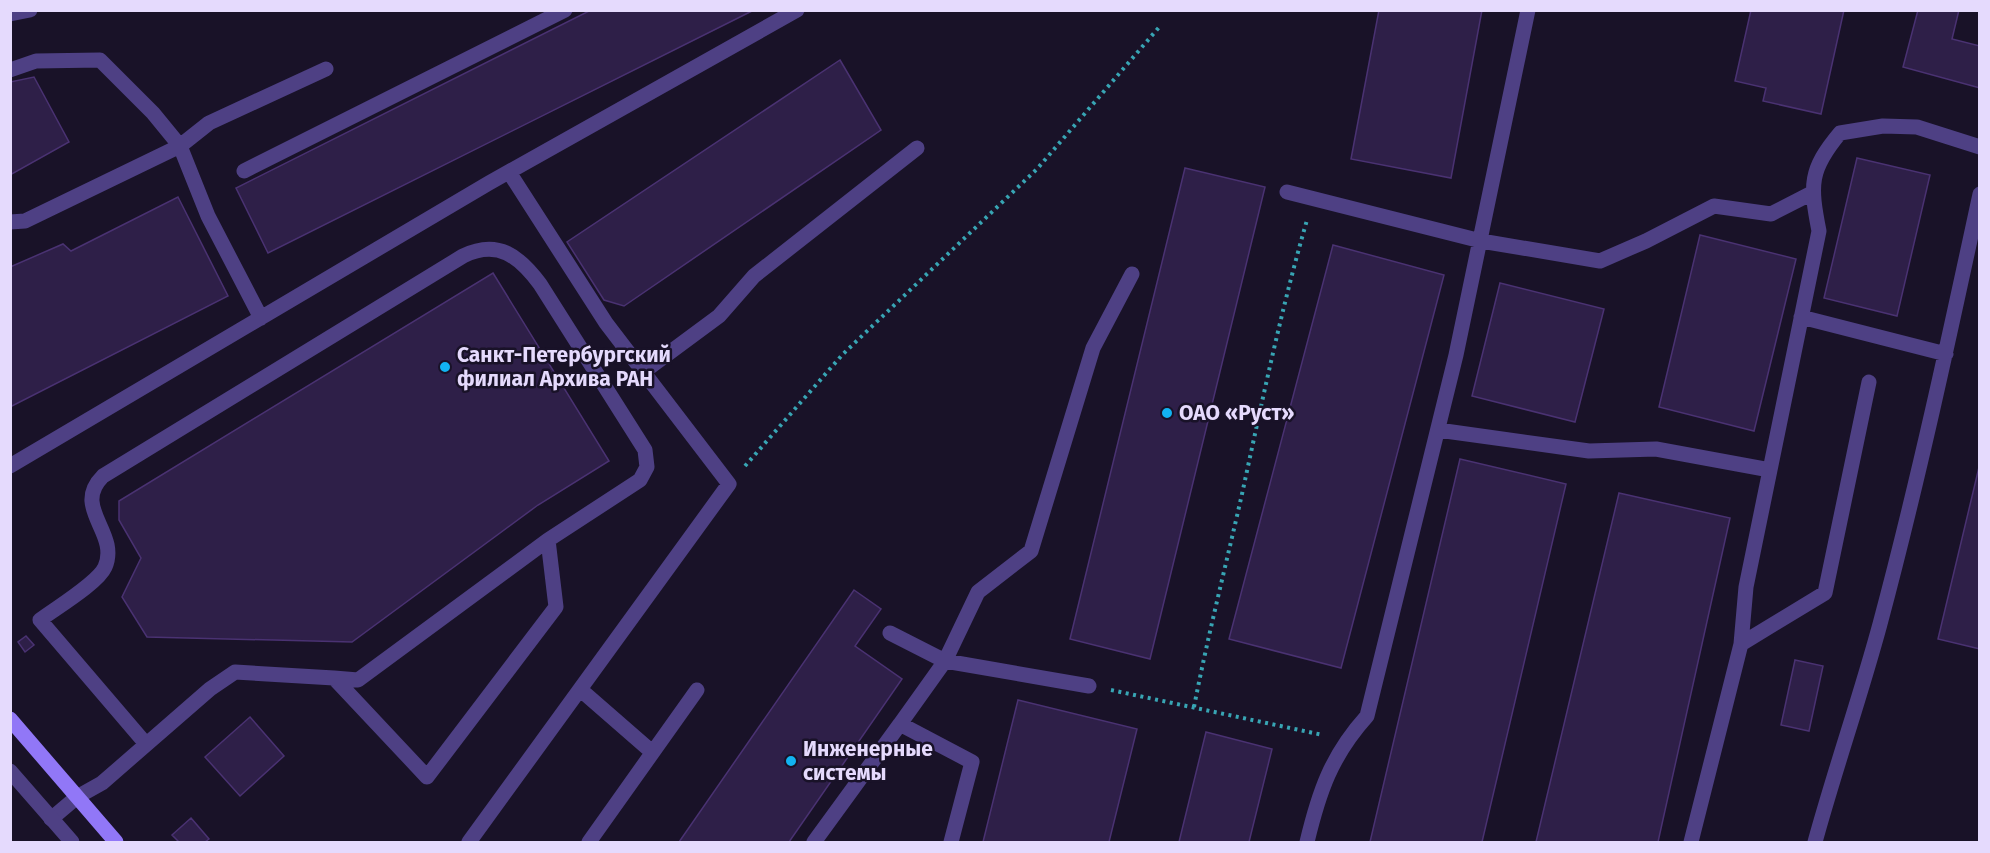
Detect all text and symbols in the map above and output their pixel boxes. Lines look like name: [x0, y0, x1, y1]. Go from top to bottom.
place label: Санкт-Петербургский филиал Архива РАН: [457, 342, 671, 392]
marker: Санкт-Петербургский филиал Архива РАН: [438, 360, 452, 374]
place label: ОАО «Руст»: [1179, 400, 1294, 426]
marker: ОАО «Руст»: [1160, 406, 1174, 420]
place label: Инженерные системы: [803, 736, 933, 786]
marker: Инженерные системы: [784, 754, 798, 768]

